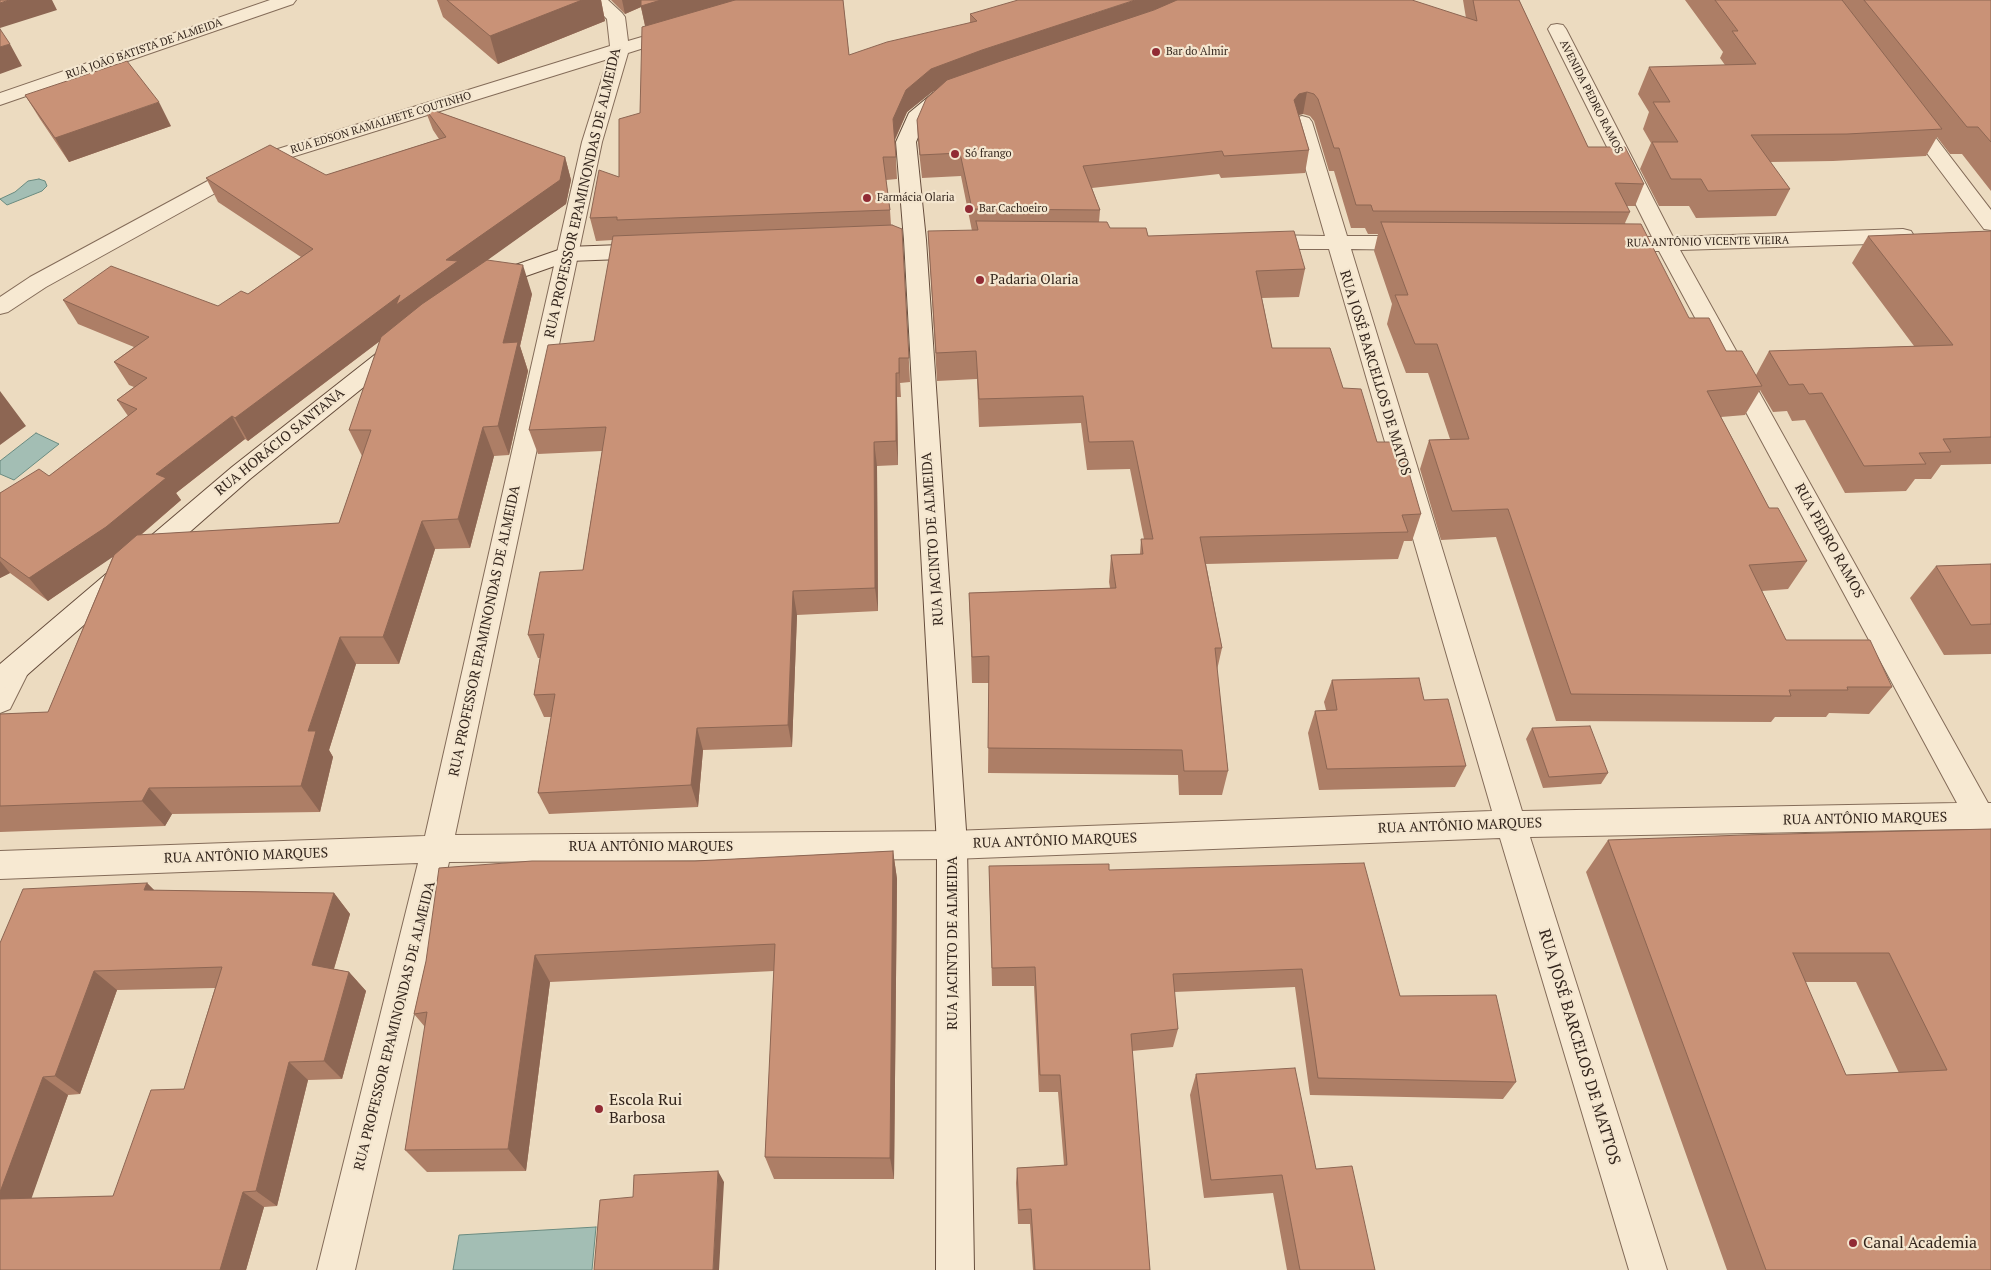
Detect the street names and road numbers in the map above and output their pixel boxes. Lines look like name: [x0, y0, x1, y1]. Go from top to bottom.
street label: RUA JOÃO BATISTA DE ALMEIDA: [64, 16, 224, 82]
street label: AVENIDA PEDRO RAMOS: [1557, 38, 1625, 156]
street label: RUA PROFESSOR EPAMINONDAS DE ALMEIDA: [541, 46, 625, 340]
street label: RUA EDSON RAMALHETE COUTINHO: [289, 89, 473, 157]
street label: RUA ANTÔNIO VICENTE VIEIRA: [1627, 234, 1789, 250]
street label: RUA JOSÉ BARCELLOS DE MATOS: [1336, 268, 1414, 478]
street label: RUA HORÁCIO SANTANA: [212, 385, 348, 499]
street label: RUA JACINTO DE ALMEIDA: [919, 452, 947, 626]
street label: RUA PEDRO RAMOS: [1791, 481, 1867, 601]
street label: RUA PROFESSOR EPAMINONDAS DE ALMEIDA: [446, 484, 524, 778]
street label: RUA ANTÔNIO MARQUES: [1783, 809, 1947, 829]
street label: RUA ANTÔNIO MARQUES: [1378, 815, 1542, 837]
street label: RUA ANTÔNIO MARQUES: [973, 830, 1137, 852]
street label: RUA ANTÔNIO MARQUES: [569, 839, 733, 855]
street label: RUA ANTÔNIO MARQUES: [164, 845, 328, 867]
street label: RUA JACINTO DE ALMEIDA: [945, 856, 961, 1030]
street label: RUA PROFESSOR EPAMINONDAS DE ALMEIDA: [351, 880, 439, 1172]
street label: RUA JOSÉ BARCELOS DE MATTOS: [1534, 927, 1624, 1167]

